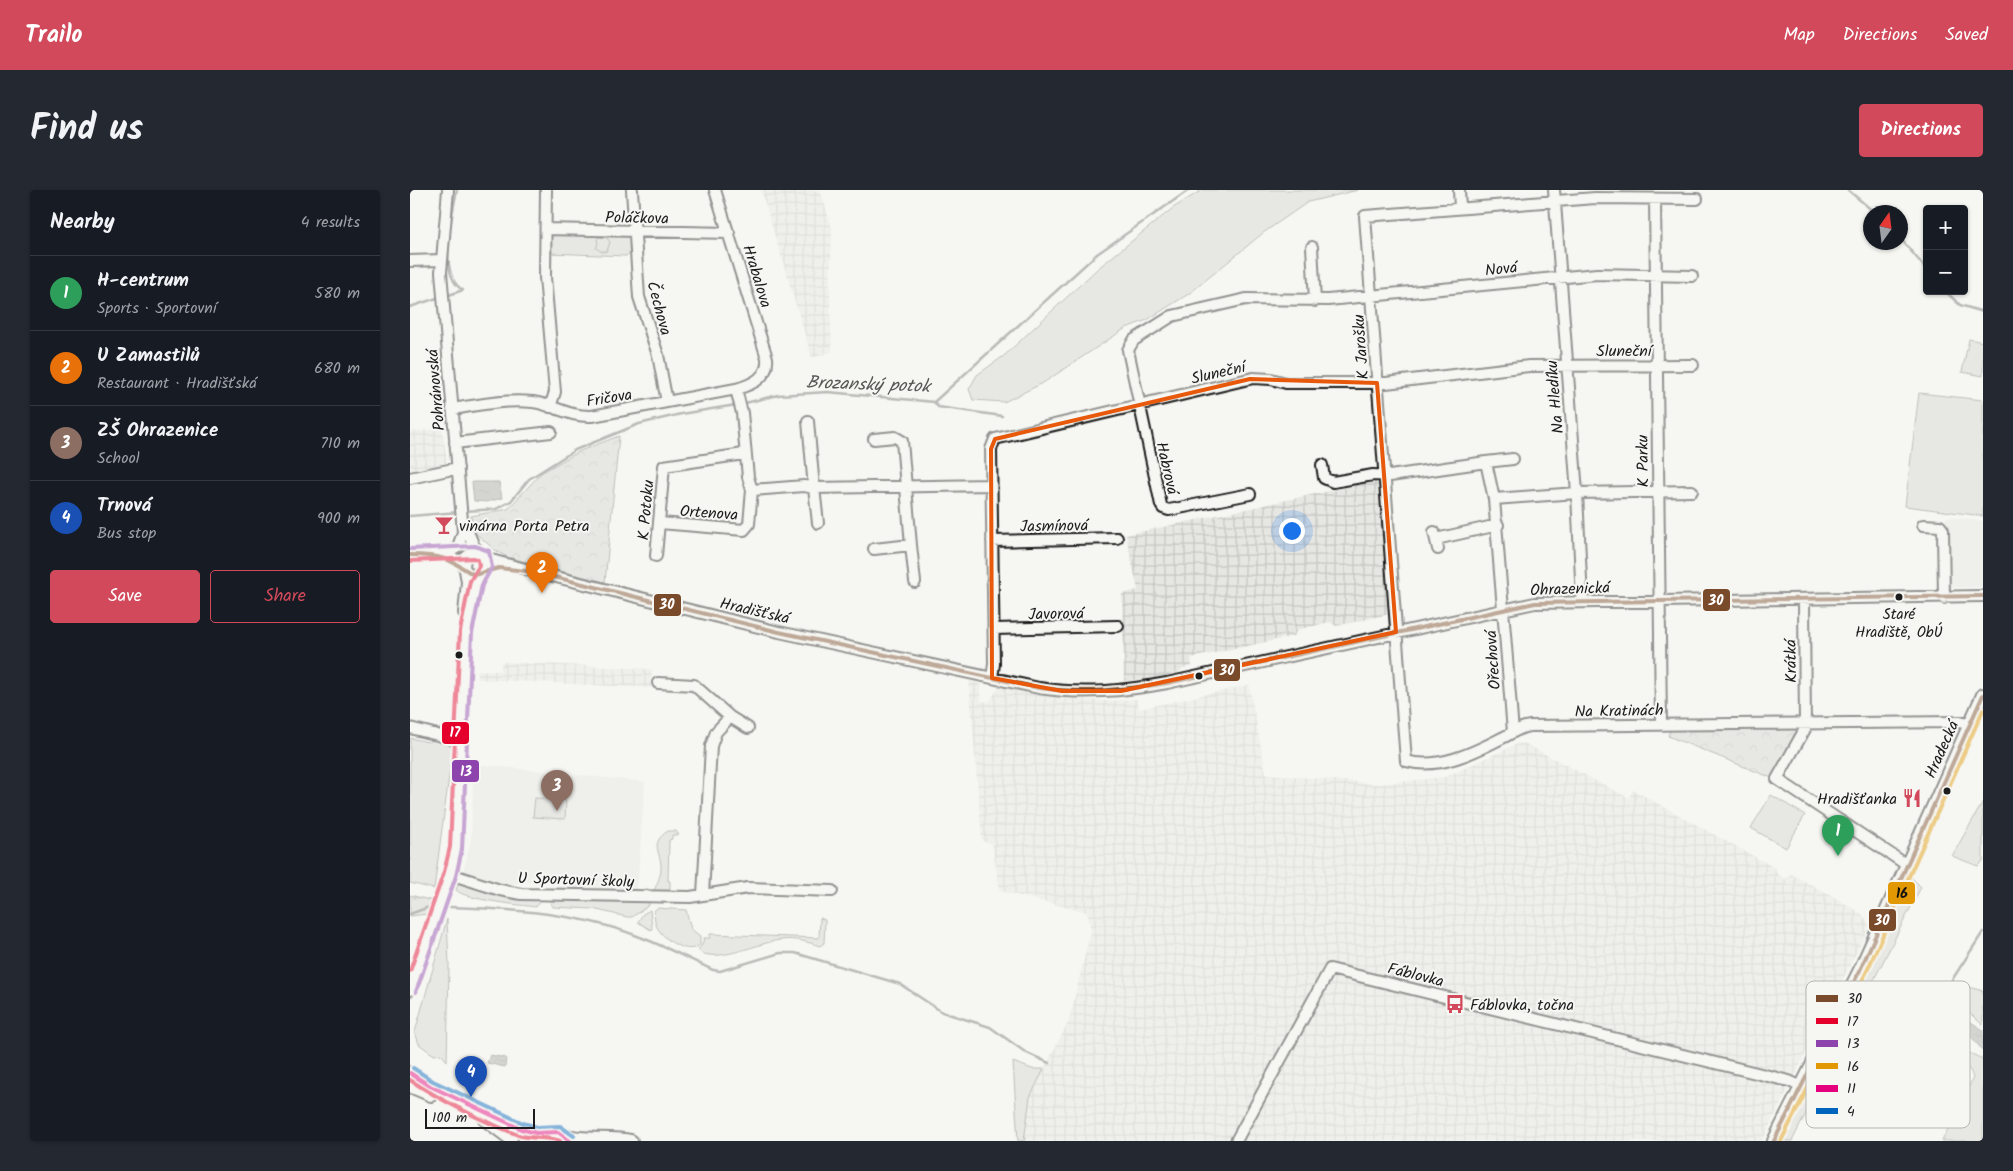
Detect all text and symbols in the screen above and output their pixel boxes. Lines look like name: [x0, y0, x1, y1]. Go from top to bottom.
text: Trailo: [25, 16, 83, 55]
text: Map: [1783, 21, 1815, 50]
text: Directions: [1843, 21, 1917, 50]
text: Saved: [1945, 21, 1988, 50]
text: Find us: [30, 102, 143, 158]
button: Directions: [1859, 104, 1983, 157]
street label: Poláčkova: [605, 205, 669, 232]
north arrow: [1863, 205, 1908, 250]
map controls: [1923, 205, 1968, 295]
button: +: [1923, 205, 1968, 250]
text: Nearby: [50, 206, 115, 239]
text: 4 results: [301, 210, 360, 235]
street label: Hrabalova: [735, 242, 778, 311]
button: −: [1923, 250, 1968, 295]
street label: Nová: [1484, 255, 1520, 284]
text: H-centrum: [97, 266, 189, 296]
street label: Čechova: [639, 278, 678, 338]
text: 1: [64, 281, 68, 306]
text: 580 m: [315, 281, 360, 306]
text: Sports · Sportovní: [97, 296, 217, 321]
street label: K Jarošku: [1347, 313, 1376, 380]
street label: Sluneční: [1596, 339, 1654, 364]
text: U Zamastilů: [97, 341, 199, 371]
street label: Pohránovská: [420, 347, 453, 432]
street label: Sluneční: [1189, 355, 1250, 392]
text: 2: [61, 356, 71, 381]
text: 680 m: [314, 356, 360, 381]
street label: Na Hledíku: [1540, 359, 1571, 435]
water label: Brozanský potok: [806, 369, 933, 402]
text: Restaurant · Hradišťská: [97, 371, 257, 396]
street label: Fričova: [584, 383, 634, 414]
text: ZŠ Ohrazenice: [97, 416, 218, 446]
text: 3: [62, 431, 70, 456]
text: 710 m: [320, 431, 360, 456]
street label: K Parku: [1631, 434, 1656, 487]
street label: Habrová: [1148, 439, 1185, 499]
text: School: [97, 446, 140, 471]
street label: K Potoku: [631, 479, 662, 541]
text: Trnová: [97, 491, 151, 521]
street label: Ortenova: [679, 499, 739, 528]
text: 4: [62, 506, 70, 531]
text: 900 m: [317, 506, 360, 531]
street label: Jasmínová: [1020, 513, 1090, 540]
bar icon: vinárna Porta Petra: [433, 514, 455, 536]
place label: vinárna Porta Petra: [459, 514, 590, 539]
your location: [1279, 518, 1305, 544]
text: Bus stop: [97, 521, 156, 546]
pin: 2: [526, 552, 558, 593]
button: Save: [50, 570, 200, 623]
button: Share: [210, 570, 360, 623]
street label: Ohrazenická: [1530, 576, 1612, 603]
line badge: 30: [1702, 588, 1731, 612]
text: 30: [1708, 590, 1724, 612]
street label: Hradišťská: [717, 591, 793, 632]
marker: Staré Hradiště, ObÚ: [1894, 592, 1904, 602]
line badge: 30: [653, 593, 682, 617]
text: 30: [659, 594, 675, 616]
street label: Javorová: [1028, 601, 1086, 627]
place label: Staré Hradiště, ObÚ: [1855, 603, 1943, 645]
street label: Ořechová: [1479, 628, 1508, 690]
street label: Krátká: [1779, 638, 1804, 683]
unlabelled marker: [454, 650, 464, 660]
line badge: 30: [1213, 658, 1241, 682]
text: 30: [1219, 660, 1235, 682]
unlabelled marker: [1194, 671, 1204, 681]
street label: Na Kratinách: [1574, 698, 1664, 725]
street label: Hradecká: [1919, 715, 1967, 783]
line badge: 17: [441, 721, 470, 745]
text: 17: [450, 722, 461, 744]
line badge: 13: [451, 759, 480, 783]
text: 13: [460, 761, 472, 783]
pin: 3: [541, 770, 573, 811]
unlabelled marker: [1942, 786, 1952, 796]
place label: Hradišťanka: [1817, 787, 1897, 812]
restaurant icon: Hradišťanka: [1901, 787, 1923, 809]
pin: 1: [1822, 815, 1854, 856]
street label: U Sportovní školy: [517, 866, 635, 895]
line badge: 16: [1887, 881, 1916, 905]
text: 16: [1896, 883, 1908, 905]
line badge: 30: [1868, 908, 1897, 932]
text: 30: [1874, 910, 1890, 932]
street label: Fáblovka: [1385, 956, 1446, 995]
legend: [1806, 981, 1970, 1128]
text: 30: [1847, 988, 1862, 1010]
bus stop icon: Fáblovka, točna: [1444, 993, 1466, 1015]
place label: Fáblovka, točna: [1470, 993, 1574, 1018]
text: 17: [1847, 1011, 1858, 1033]
text: 13: [1847, 1033, 1859, 1055]
pin: 4: [455, 1056, 487, 1097]
text: 16: [1847, 1056, 1859, 1078]
text: 11: [1847, 1078, 1856, 1100]
text: 4: [1847, 1101, 1855, 1123]
scale bar: [425, 1106, 535, 1129]
text: 100 m: [432, 1107, 467, 1129]

